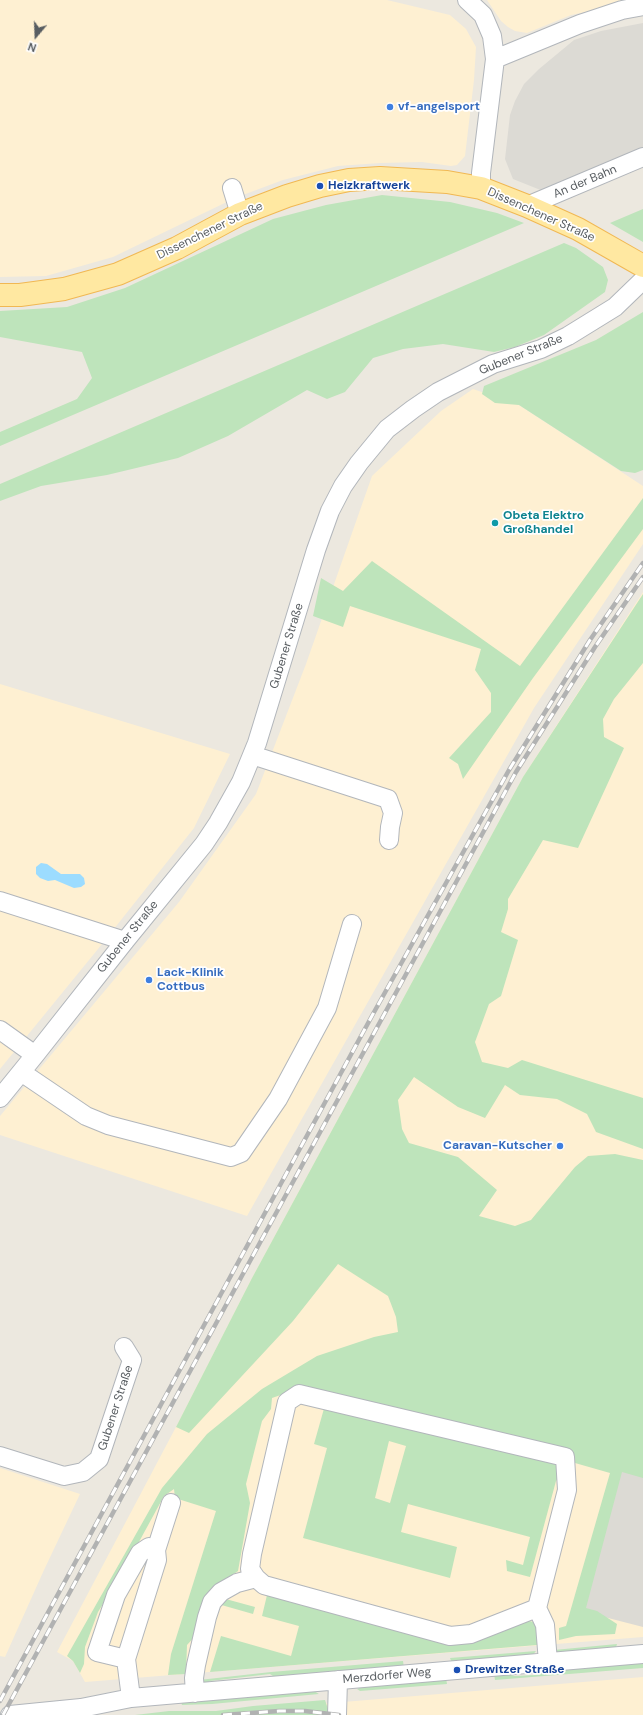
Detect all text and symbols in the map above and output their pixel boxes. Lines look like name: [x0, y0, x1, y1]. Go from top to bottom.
north arrow: [16, 16, 56, 56]
text: N: [26, 39, 38, 55]
place label: vf-angelsport: [398, 100, 480, 114]
marker: vf-angelsport: [385, 102, 395, 112]
street label: An der Bahn: [551, 162, 619, 202]
place label: Heizkraftwerk: [328, 179, 410, 193]
marker: Heizkraftwerk: [315, 181, 325, 191]
street label: Dissenchener Straße: [485, 185, 597, 245]
street label: Dissenchener Straße: [155, 199, 265, 263]
street label: Gubener Straße: [477, 332, 565, 378]
place label: Obeta Elektro Großhandel: [503, 509, 584, 537]
marker: Obeta Elektro Großhandel: [490, 518, 500, 528]
street label: Gubener Straße: [267, 601, 307, 691]
street label: Gubener Straße: [94, 898, 162, 976]
place label: Lack-Klinik Cottbus: [157, 966, 224, 994]
marker: Lack-Klinik Cottbus: [144, 975, 154, 985]
place label: Caravan-Kutscher: [443, 1139, 552, 1153]
marker: Caravan-Kutscher: [555, 1141, 565, 1151]
street label: Gubener Straße: [95, 1364, 137, 1452]
place label: Drewitzer Straße: [465, 1663, 565, 1677]
street label: Merzdorfer Weg: [342, 1665, 432, 1687]
marker: Drewitzer Straße: [452, 1665, 462, 1675]

